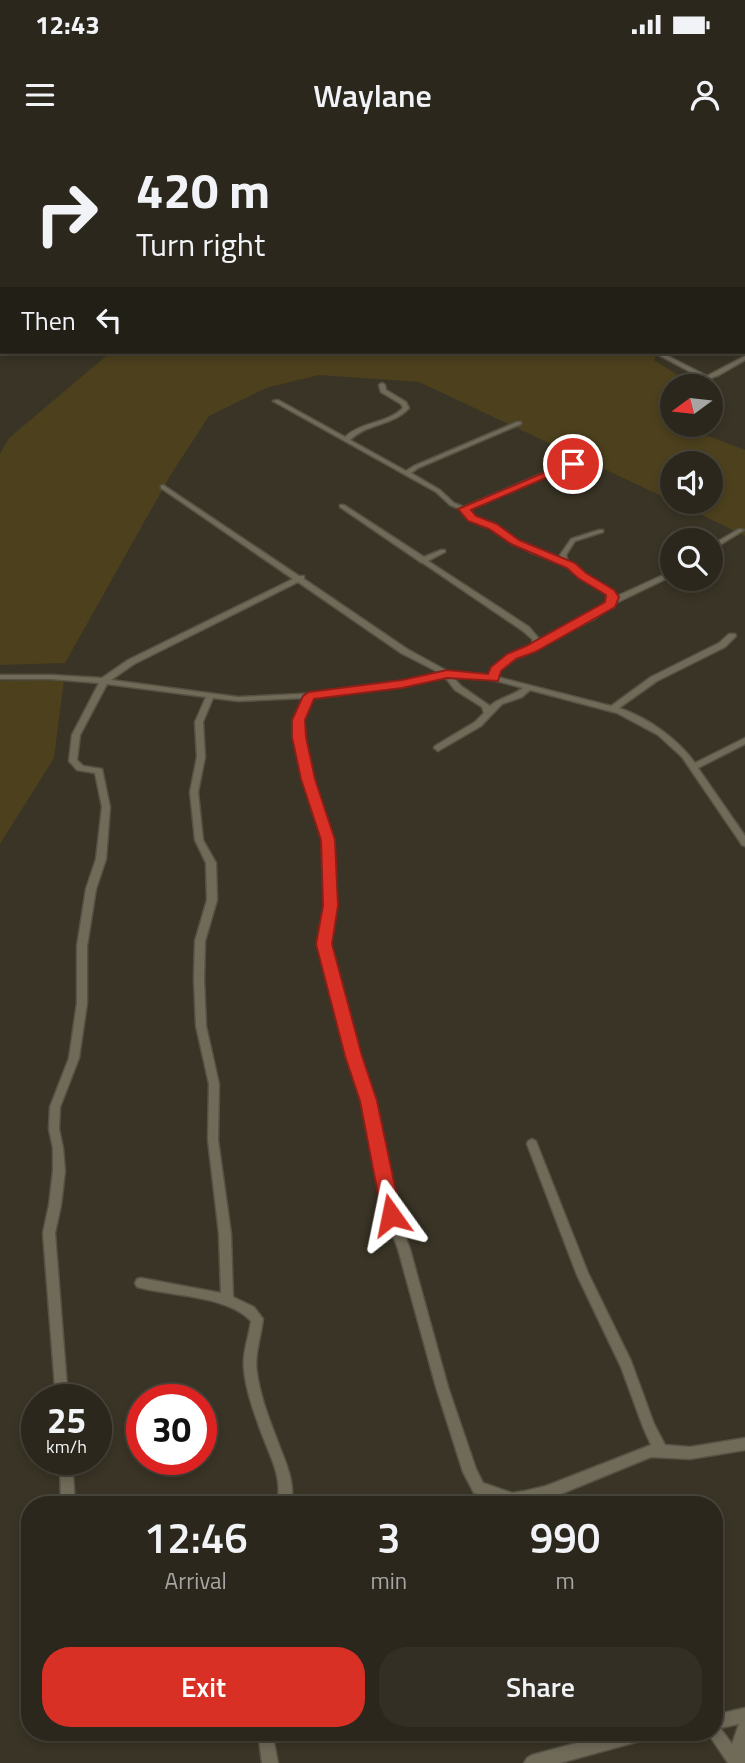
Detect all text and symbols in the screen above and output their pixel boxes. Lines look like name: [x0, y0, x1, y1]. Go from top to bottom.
text: 12:43: [35, 5, 100, 44]
text: Waylane: [313, 71, 432, 119]
icon: menu: [21, 76, 59, 114]
icon: person: [686, 76, 724, 114]
text: 420 m: [136, 152, 270, 227]
icon: right: [21, 168, 112, 259]
text: Turn right: [136, 220, 265, 268]
text: Then: [21, 301, 76, 340]
icon: left: [90, 301, 128, 339]
north arrow: [660, 374, 723, 438]
map controls: [660, 374, 723, 591]
pin: [543, 434, 603, 494]
icon: arrive: [554, 445, 592, 483]
button: sound: [660, 451, 723, 514]
button: search: [660, 528, 723, 591]
position arrow: [354, 1178, 428, 1252]
speed limit sign: 30: [126, 1384, 217, 1475]
text: 25: [47, 1393, 86, 1447]
text: km/h: [46, 1433, 87, 1460]
text: 12:46: [144, 1505, 248, 1569]
text: 3: [377, 1505, 401, 1569]
text: 990: [530, 1505, 600, 1569]
text: Arrival: [165, 1563, 227, 1598]
text: min: [370, 1563, 407, 1598]
text: m: [555, 1563, 575, 1598]
button: Exit: [42, 1647, 365, 1727]
button: Share: [379, 1647, 702, 1727]

